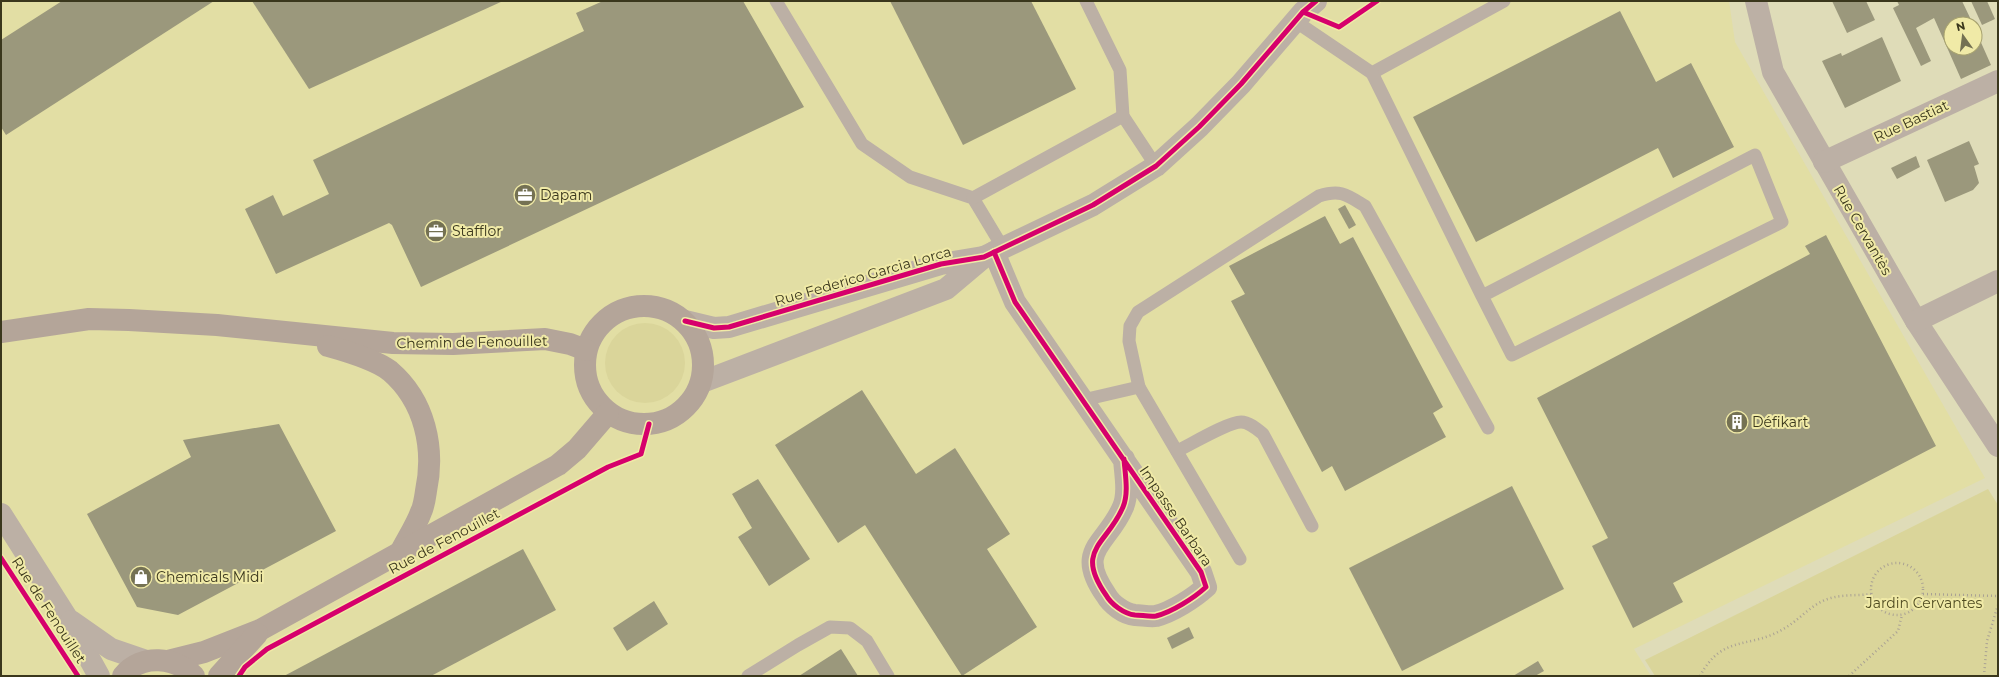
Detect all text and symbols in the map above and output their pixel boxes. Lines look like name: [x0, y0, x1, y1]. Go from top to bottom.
north arrow: [1943, 16, 1983, 56]
text: N: [1955, 18, 1967, 34]
street label: Rue Bastiat: [1871, 96, 1952, 146]
office icon: Dapam: [512, 182, 538, 208]
street label: Rue Cervantès: [1830, 182, 1896, 279]
place label: Dapam: [540, 186, 592, 204]
office icon: Stafflor: [423, 218, 449, 244]
place label: Stafflor: [452, 222, 502, 240]
street label: Rue Federico Garcia Lorca: [773, 242, 953, 310]
street label: Chemin de Fenouillet: [396, 332, 548, 352]
building icon: Défikart: [1724, 409, 1750, 435]
place label: Défikart: [1752, 413, 1809, 431]
street label: Impasse Barbara: [1136, 462, 1216, 570]
street label: Rue de Fenouillet: [385, 504, 503, 578]
street label: Rue de Fenouillet: [8, 553, 90, 667]
shop icon: Chemicals Midi: [128, 564, 154, 590]
place label: Chemicals Midi: [156, 568, 263, 586]
park label: Jardin Cervantes: [1865, 594, 1983, 612]

